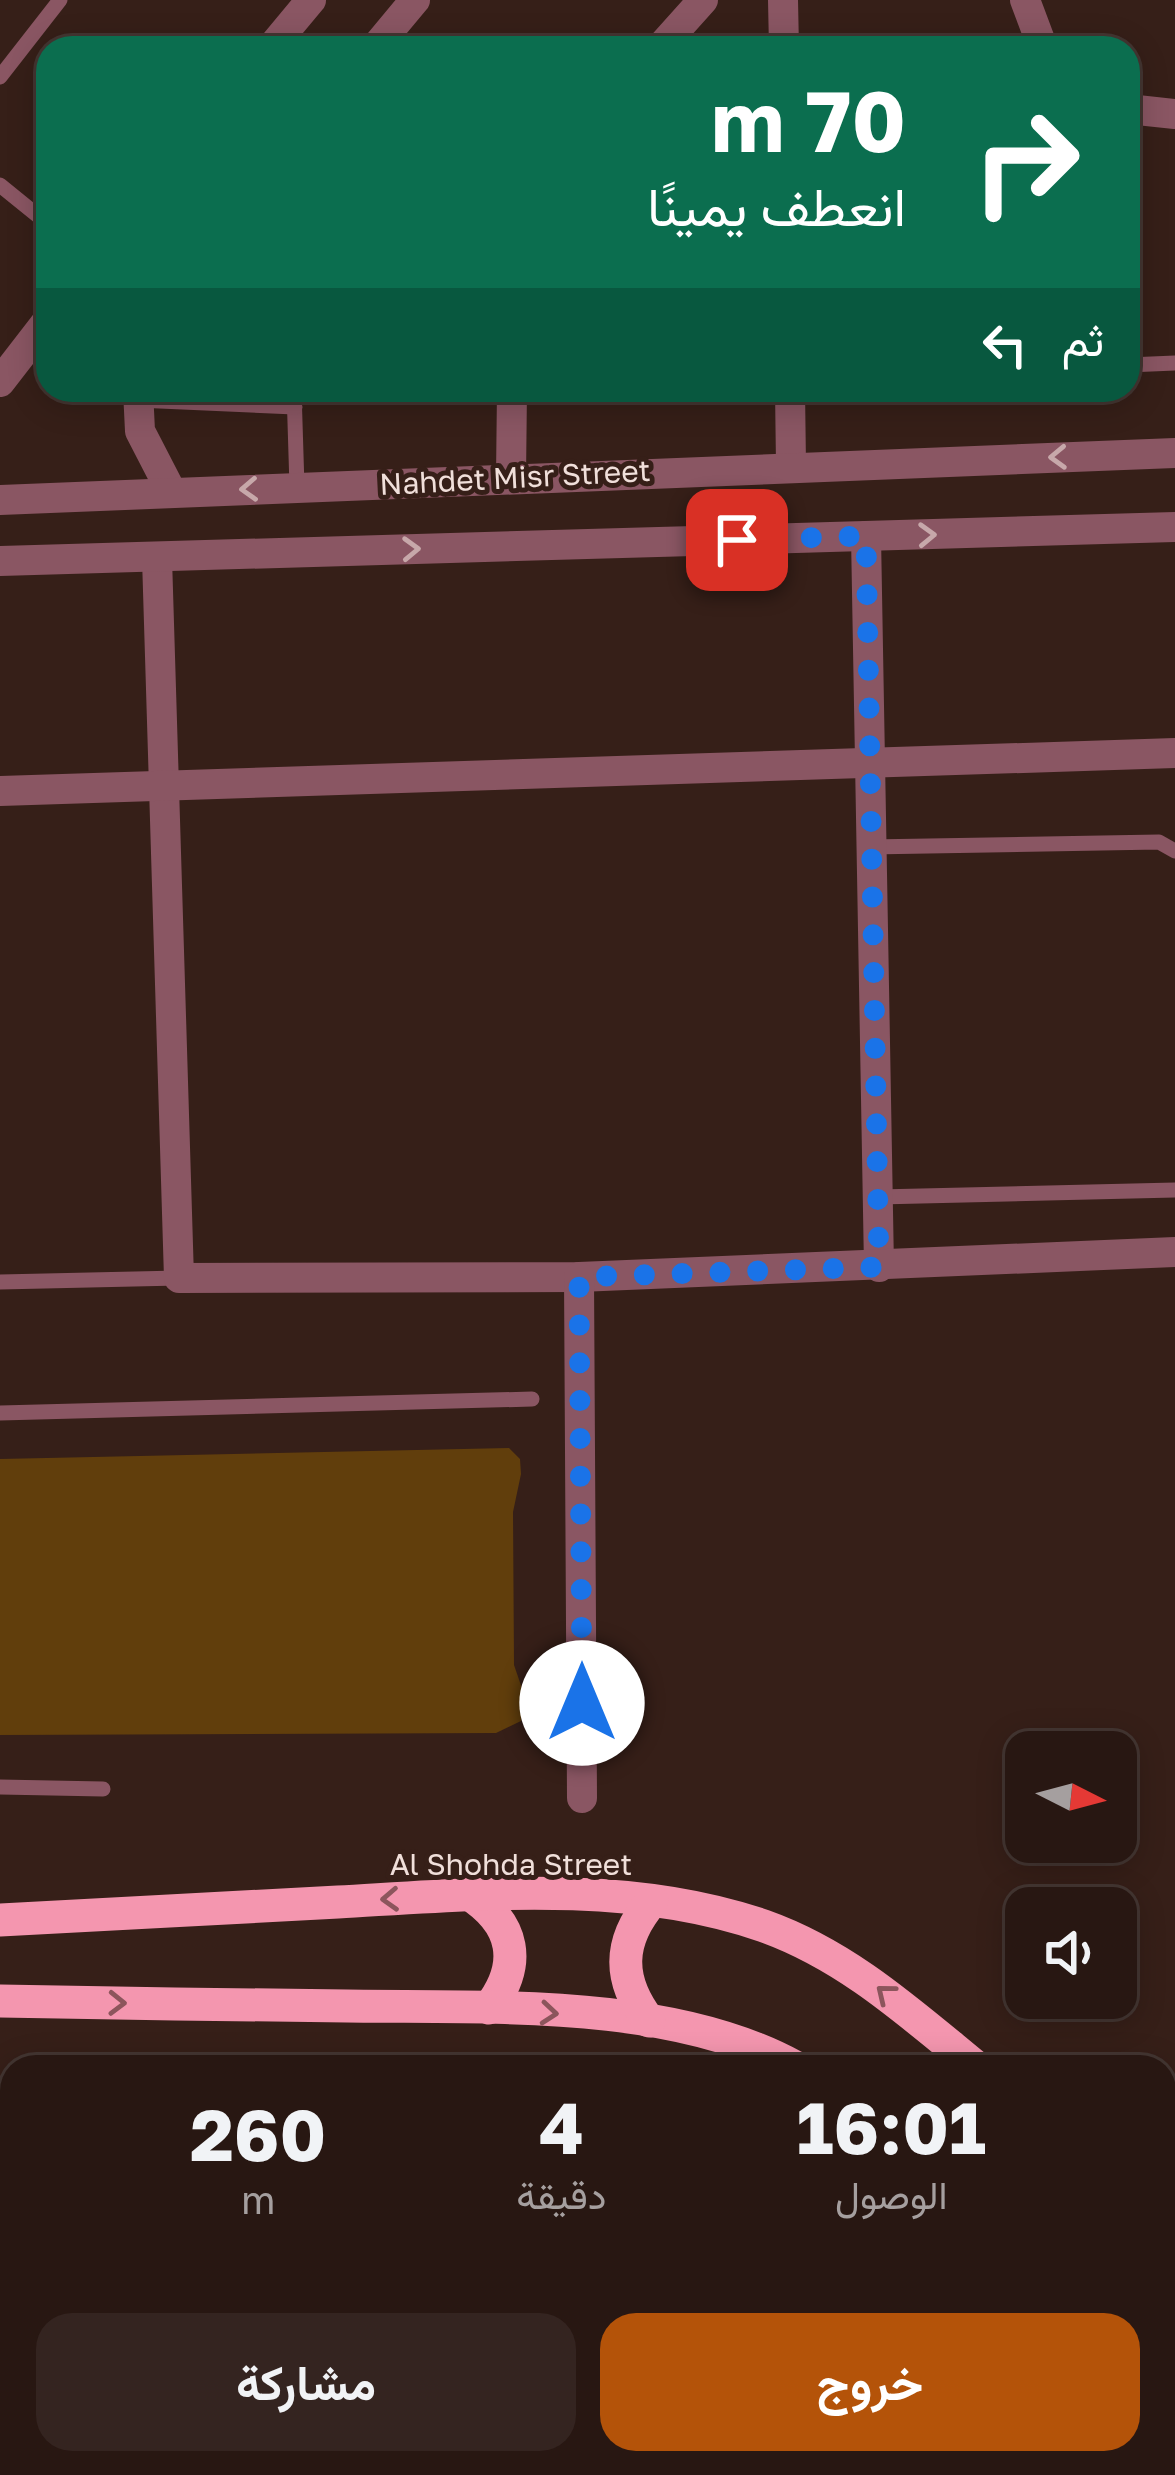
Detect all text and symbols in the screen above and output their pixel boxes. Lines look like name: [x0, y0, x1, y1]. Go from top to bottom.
text: 70 m: [711, 70, 906, 170]
icon: right: [948, 84, 1104, 240]
text: انعطف يمينًا: [647, 173, 906, 238]
icon: left: [972, 312, 1038, 378]
text: ثم: [1062, 312, 1104, 366]
one-way arrow: [1048, 443, 1067, 469]
street label: Nahdet Misr Street: [379, 452, 651, 502]
one-way arrow: [239, 476, 258, 502]
pin: [686, 489, 788, 591]
icon: arrive: [704, 507, 770, 573]
one-way arrow: [918, 522, 937, 548]
one-way arrow: [402, 537, 421, 563]
position arrow: [519, 1640, 645, 1766]
north arrow: [1005, 1731, 1137, 1863]
map controls: [1005, 1731, 1137, 2019]
street label: Al Shohda Street: [390, 1846, 632, 1882]
one-way arrow: [380, 1886, 399, 1912]
button: sound: [1005, 1887, 1137, 2019]
one-way arrow: [877, 1986, 899, 2007]
one-way arrow: [109, 1990, 127, 2016]
one-way arrow: [540, 2000, 559, 2025]
text: 4: [539, 2083, 584, 2170]
text: 16:01: [796, 2083, 986, 2170]
text: 260: [190, 2090, 326, 2177]
text: دقيقة: [516, 2171, 607, 2218]
text: الوصول: [835, 2171, 948, 2218]
text: m: [241, 2176, 275, 2223]
button: مشاركة: [36, 2313, 576, 2451]
button: خروج: [600, 2313, 1140, 2451]

